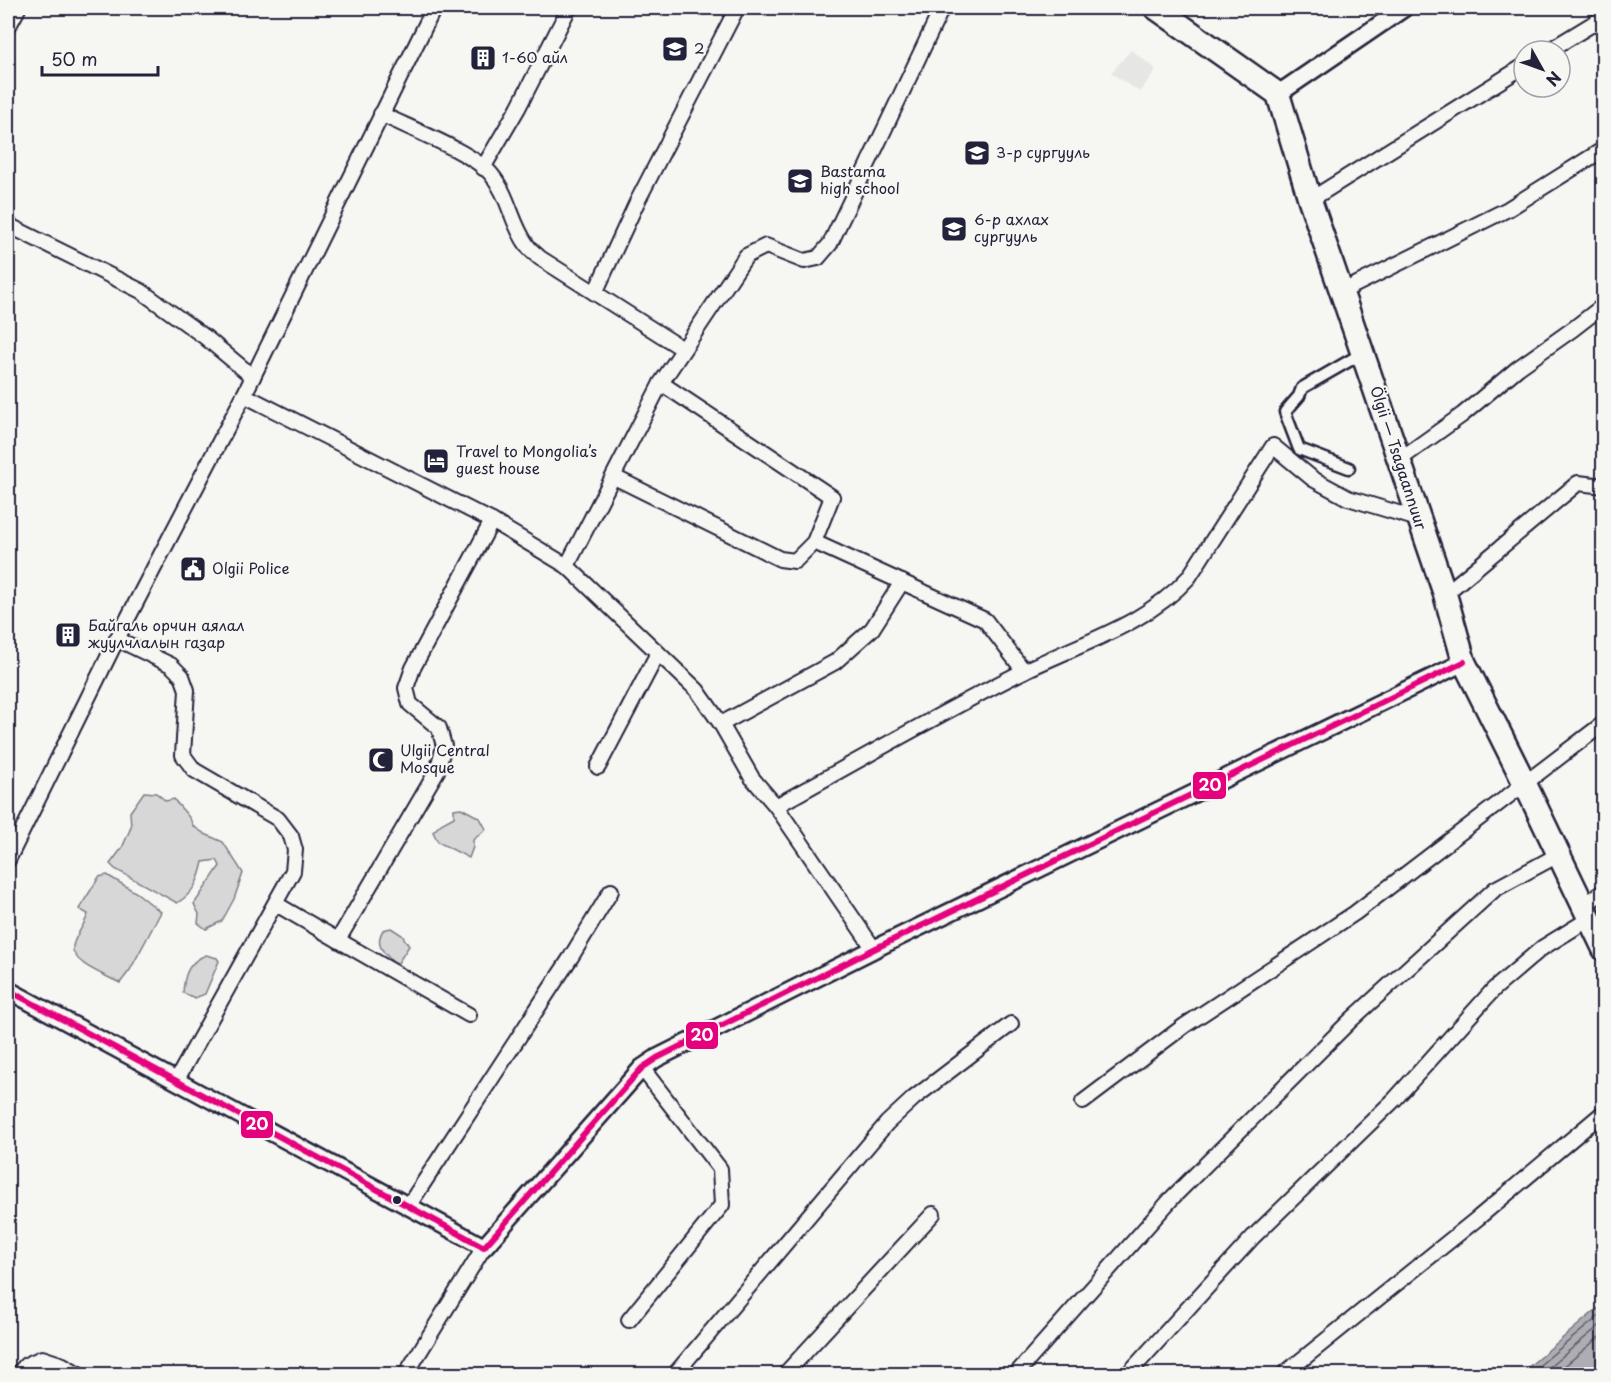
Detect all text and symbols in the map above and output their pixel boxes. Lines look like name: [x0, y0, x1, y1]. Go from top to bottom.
school or university icon: 2: [660, 34, 690, 64]
place label: 2: [694, 36, 705, 59]
scale bar: [42, 39, 158, 77]
north arrow: [1512, 39, 1572, 99]
building icon: 1-60 айл: [468, 43, 498, 73]
text: 50 m: [51, 45, 98, 72]
place label: 1-60 айл: [502, 45, 568, 68]
text: N: [1541, 67, 1568, 92]
school or university icon: 3-р сургууль: [962, 138, 992, 168]
place label: 3-р сургууль: [996, 140, 1090, 163]
place label: Bastama high school: [820, 159, 900, 199]
school or university icon: Bastama high school: [785, 166, 815, 196]
place label: 6-р ахлах сургууль: [974, 207, 1049, 247]
school or university icon: 6-р ахлах сургууль: [939, 214, 969, 244]
street label: Ölgii — Tsagaannuur: [1365, 383, 1434, 532]
place label: Travel to Mongolia’s guest house: [456, 439, 597, 479]
hotel icon: Travel to Mongolia’s guest house: [421, 446, 451, 476]
public building icon: Olgii Police: [178, 554, 208, 584]
place label: Olgii Police: [212, 556, 289, 579]
place label: Байгаль орчин аялал жуулчлалын газар: [88, 613, 245, 653]
building icon: Байгаль орчин аялал жуулчлалын газар: [53, 620, 83, 650]
place label: Ulgii Central Mosque: [400, 738, 490, 778]
mosque icon: Ulgii Central Mosque: [366, 745, 396, 775]
line badge: 20: [1192, 771, 1227, 800]
text: 20: [1199, 772, 1222, 796]
line badge: 20: [685, 1021, 719, 1050]
text: 20: [691, 1022, 714, 1046]
line badge: 20: [240, 1110, 274, 1139]
text: 20: [246, 1111, 269, 1135]
unlabelled marker: [391, 1194, 403, 1206]

